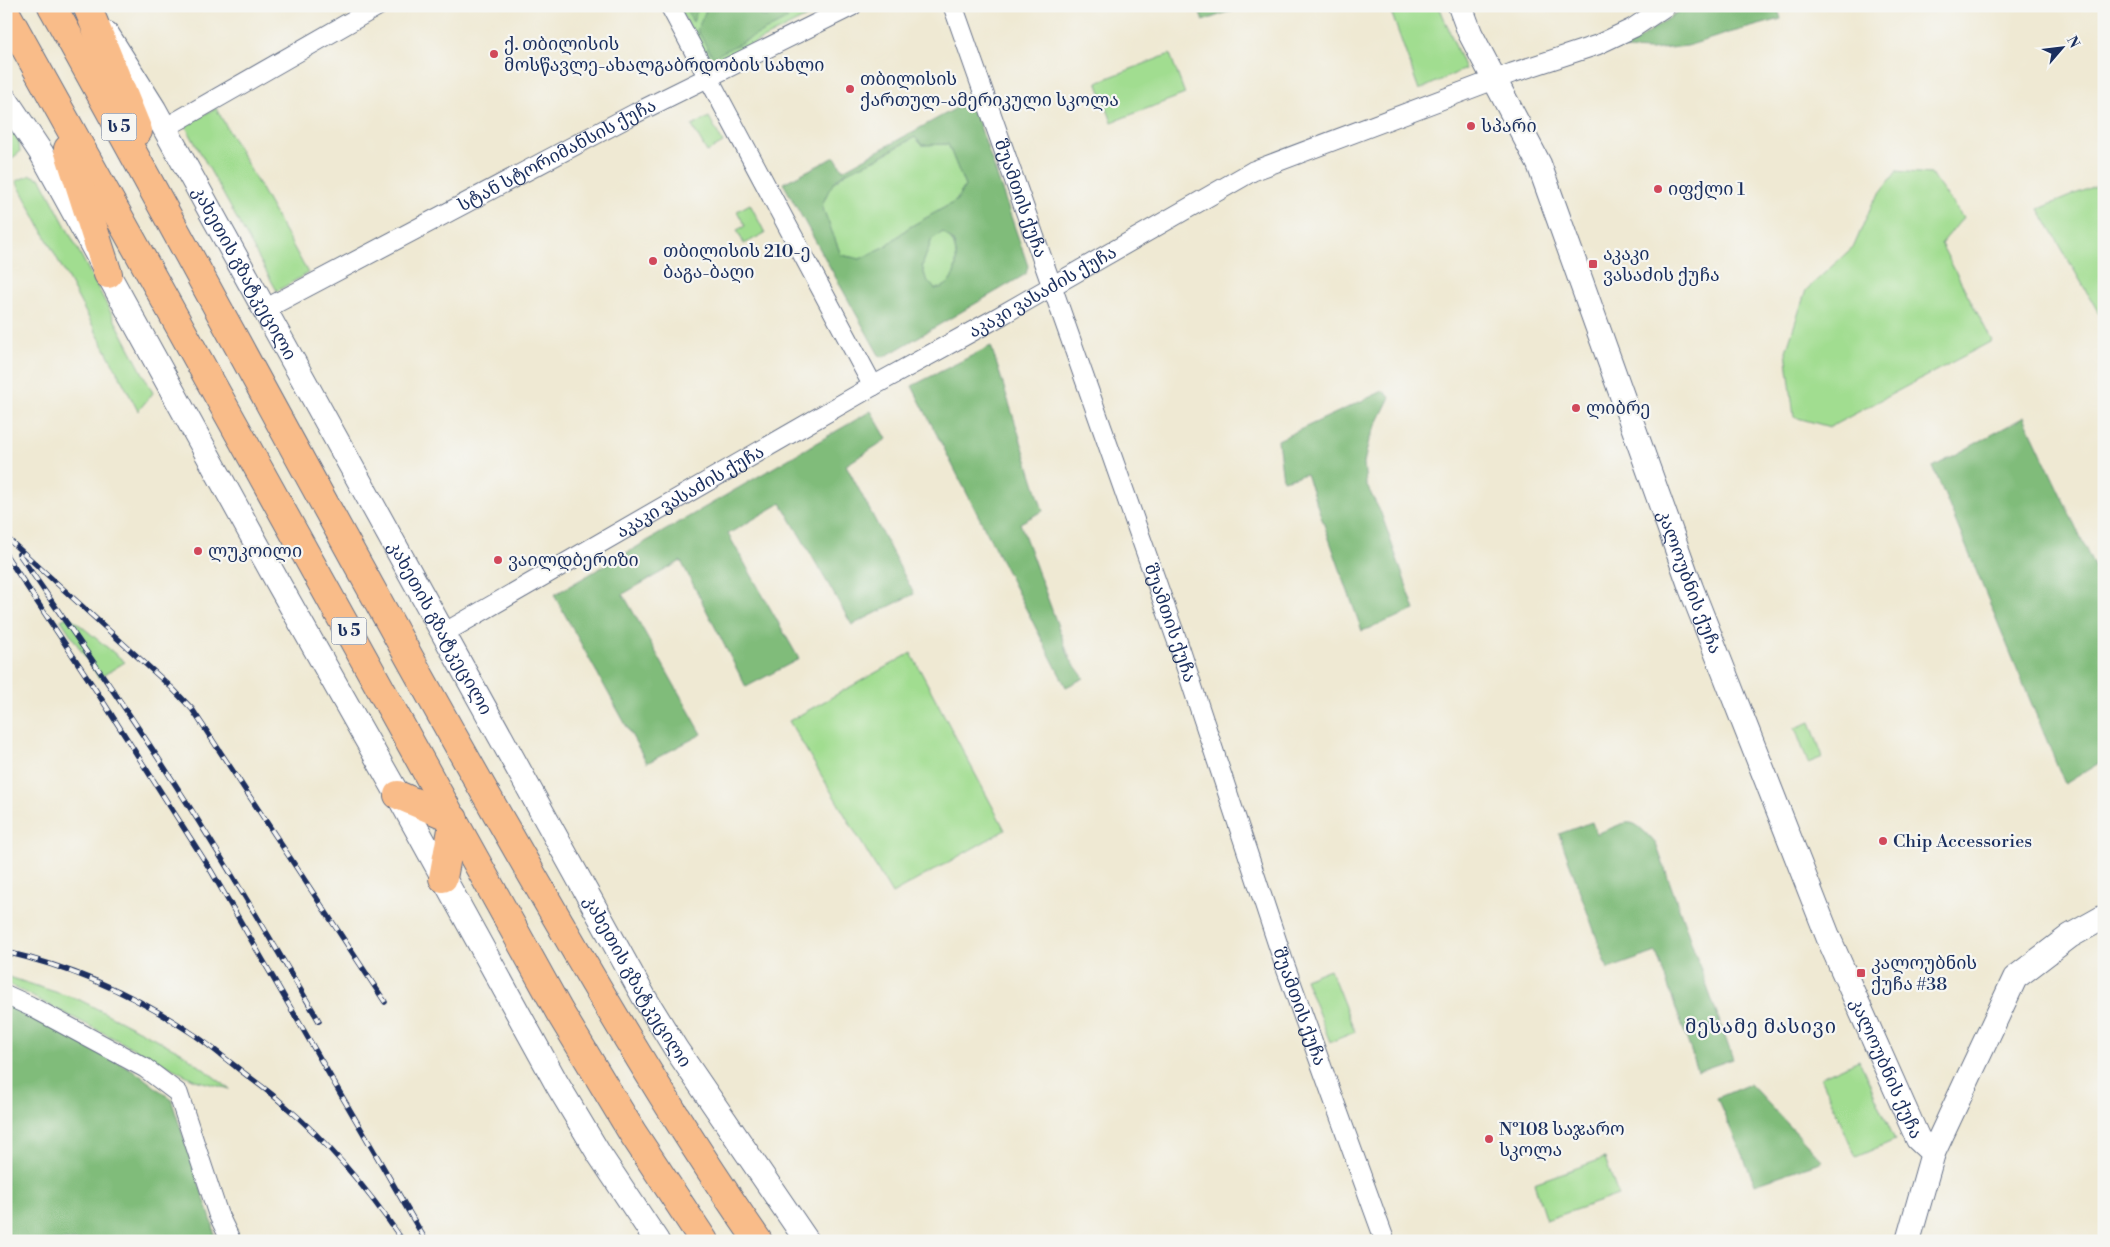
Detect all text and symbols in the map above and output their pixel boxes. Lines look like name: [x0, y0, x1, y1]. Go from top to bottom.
north arrow: [2038, 22, 2088, 72]
place label: ქ. თბილისის მოსწავლე-ახალგაბრდობის სახლი: [504, 33, 825, 77]
text: N: [2062, 33, 2083, 51]
marker: ქ. თბილისის მოსწავლე-ახალგაბრდობის სახლი: [488, 48, 500, 60]
place label: თბილისის ქართულ-ამერიკული სკოლა: [860, 68, 1119, 112]
marker: თბილისის ქართულ-ამერიკული სკოლა: [844, 83, 856, 95]
street label: სტან სტორიმანსის ქუჩა: [454, 93, 660, 217]
road number: ს 5: [102, 114, 136, 140]
place label: სპარი: [1481, 115, 1537, 138]
marker: სპარი: [1465, 120, 1477, 132]
street label: შუამთის ქუჩა: [989, 136, 1052, 261]
place label: იფქლი 1: [1668, 178, 1745, 201]
street label: კახეთის გზატკეცილი: [187, 182, 302, 364]
marker: იფქლი 1: [1652, 183, 1664, 195]
place label: თბილისის 210-ე ბაგა-ბაღი: [663, 240, 811, 284]
street label: აკაკი ვასაძის ქუჩა: [964, 240, 1121, 343]
place label: აკაკი ვასაძის ქუჩა: [1603, 243, 1720, 287]
marker: თბილისის 210-ე ბაგა-ბაღი: [647, 255, 659, 267]
marker: აკაკი ვასაძის ქუჩა: [1587, 258, 1599, 270]
place label: ლიბრე: [1586, 397, 1651, 420]
marker: ლიბრე: [1570, 402, 1582, 414]
street label: აკაკი ვასაძის ქუჩა: [612, 440, 768, 543]
street label: კალოუბნის ქუჩა: [1652, 507, 1727, 657]
street label: კახეთის გზატკეცილი: [383, 537, 497, 719]
place label: ლუკოილი: [208, 540, 302, 563]
marker: ლუკოილი: [192, 545, 204, 557]
place label: ვაილდბერიზი: [508, 549, 639, 572]
marker: ვაილდბერიზი: [492, 554, 504, 566]
street label: შუამთის ქუჩა: [1139, 560, 1202, 685]
road number: ს 5: [332, 618, 366, 644]
place label: Chip Accessories: [1893, 830, 2032, 853]
marker: Chip Accessories: [1877, 835, 1889, 847]
street label: კახეთის გზატკეცილი: [579, 891, 697, 1072]
street label: შუამთის ქუჩა: [1268, 944, 1332, 1069]
place label: კალოუბნის ქუჩა #38: [1871, 952, 1977, 996]
marker: კალოუბნის ქუჩა #38: [1855, 967, 1867, 979]
street label: კალოუბნის ქუჩა: [1845, 994, 1928, 1142]
district label: მესამე მასივი: [1685, 1015, 1837, 1040]
place label: №108 საჯარო სკოლა: [1499, 1118, 1625, 1162]
marker: №108 საჯარო სკოლა: [1483, 1133, 1495, 1145]

